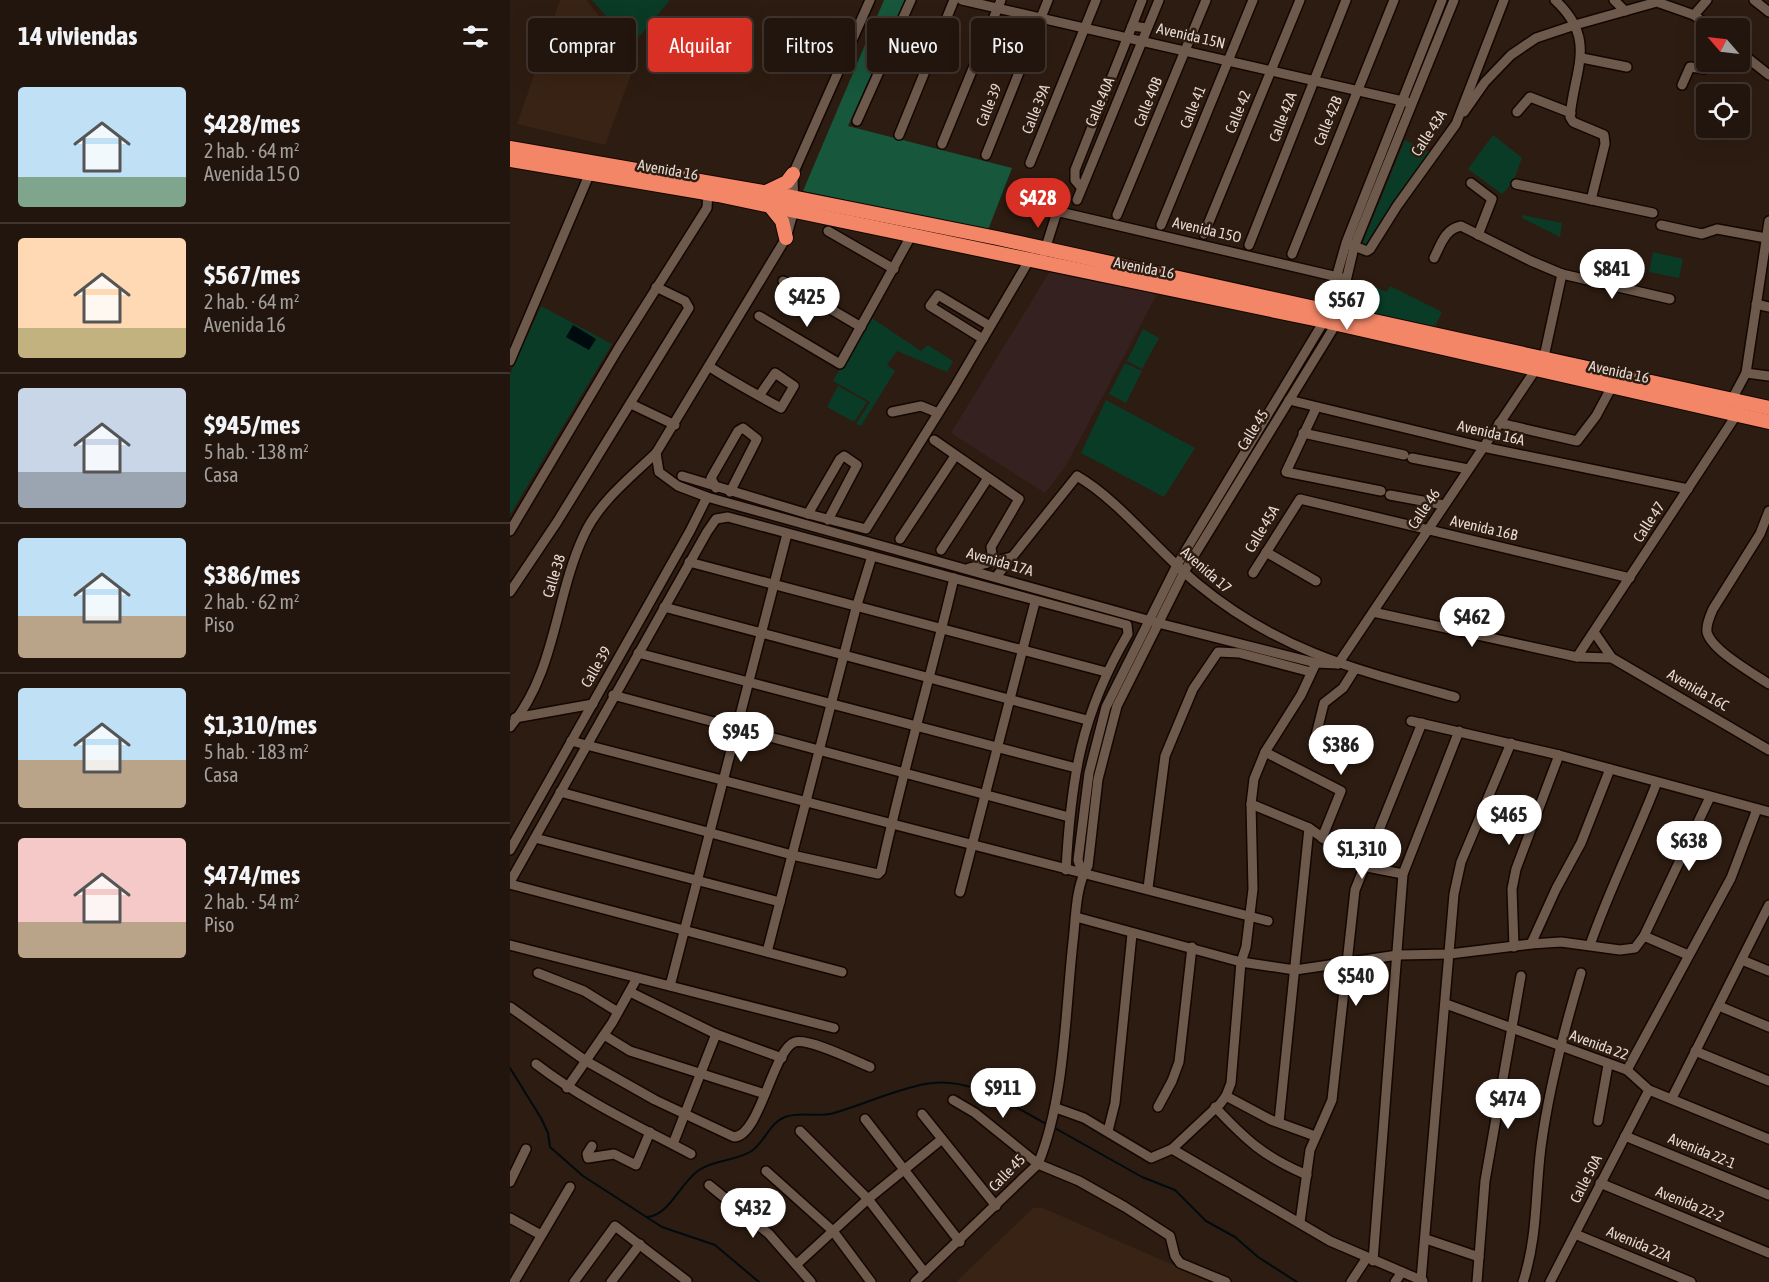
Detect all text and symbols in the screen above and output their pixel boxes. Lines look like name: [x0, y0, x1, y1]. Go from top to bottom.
chip: Comprar: [528, 18, 636, 72]
chip: Alquilar: [648, 18, 752, 72]
chip: Filtros: [764, 18, 855, 72]
chip: Nuevo: [867, 18, 959, 72]
chip: Piso: [971, 18, 1045, 72]
north arrow: [1696, 18, 1750, 72]
map controls: [1696, 18, 1750, 138]
street label: Avenida 15N: [1155, 19, 1227, 52]
icon: filters: [459, 20, 492, 53]
text: 14 viviendas: [18, 21, 137, 51]
street label: Calle 40A: [1082, 74, 1118, 129]
street label: Calle 40B: [1130, 75, 1165, 129]
street label: Calle 39: [972, 81, 1005, 129]
street label: Calle 39A: [1018, 81, 1053, 136]
street label: Calle 41: [1176, 83, 1209, 131]
button: locate: [1696, 84, 1750, 138]
street label: Calle 42: [1221, 88, 1254, 136]
street label: Calle 42A: [1265, 89, 1300, 144]
street label: Calle 42B: [1310, 94, 1345, 148]
street label: Calle 43A: [1407, 106, 1450, 159]
text: $428/mes: [204, 109, 300, 139]
icon: home: [66, 111, 138, 183]
text: 2 hab. · 64 m²: [204, 139, 299, 162]
street label: Avenida 16: [636, 156, 700, 183]
text: Avenida 15 O: [204, 162, 300, 185]
pin: $428: [1002, 178, 1074, 229]
text: $428: [1020, 186, 1056, 209]
street label: Avenida 15O: [1171, 213, 1243, 246]
pin: $841: [1576, 249, 1648, 300]
street label: Avenida 16: [1112, 253, 1176, 282]
text: $841: [1594, 257, 1630, 280]
text: $567/mes: [204, 260, 300, 290]
icon: home: [66, 262, 138, 334]
pin: $425: [771, 277, 843, 328]
pin: $567: [1311, 280, 1383, 331]
text: $425: [789, 285, 825, 308]
text: $567: [1329, 288, 1365, 311]
text: 2 hab. · 64 m²: [204, 290, 299, 313]
text: Avenida 16: [204, 313, 286, 336]
street label: Avenida 16: [1587, 357, 1651, 386]
street label: Calle 45: [1234, 406, 1272, 453]
text: $945/mes: [204, 410, 300, 440]
icon: home: [66, 412, 138, 484]
street label: Avenida 16A: [1456, 417, 1527, 449]
text: 5 hab. · 138 m²: [204, 440, 309, 463]
text: Casa: [204, 463, 239, 486]
street label: Calle 46: [1404, 486, 1443, 532]
street label: Calle 47: [1629, 498, 1668, 545]
street label: Calle 45A: [1241, 502, 1283, 555]
street label: Avenida 16B: [1449, 512, 1519, 543]
street label: Avenida 17: [1178, 543, 1235, 596]
street label: Avenida 17A: [965, 544, 1036, 579]
street label: Calle 38: [539, 552, 568, 600]
text: $386/mes: [204, 560, 300, 590]
icon: home: [66, 562, 138, 634]
text: 2 hab. · 62 m²: [204, 590, 299, 613]
pin: $462: [1436, 597, 1508, 648]
text: $462: [1454, 605, 1490, 628]
text: Piso: [204, 613, 234, 636]
street label: Calle 39: [577, 643, 614, 690]
street label: Avenida 16C: [1665, 665, 1732, 714]
text: $1,310/mes: [204, 710, 317, 740]
icon: home: [66, 712, 138, 784]
pin: $945: [705, 712, 777, 763]
text: $945: [723, 720, 759, 743]
pin: $386: [1305, 725, 1377, 776]
text: $386: [1323, 733, 1359, 756]
text: 5 hab. · 183 m²: [204, 740, 309, 763]
text: Casa: [204, 763, 239, 786]
pin: $465: [1473, 795, 1545, 846]
text: $465: [1491, 803, 1527, 826]
pin: $638: [1653, 821, 1725, 872]
pin: $1,310: [1313, 829, 1411, 880]
text: $638: [1671, 829, 1707, 852]
text: $1,310: [1337, 837, 1387, 860]
text: $474/mes: [204, 860, 300, 890]
icon: home: [66, 862, 138, 934]
text: 2 hab. · 54 m²: [204, 890, 299, 913]
text: Piso: [204, 913, 234, 936]
pin: $540: [1320, 956, 1392, 1007]
text: $540: [1338, 964, 1374, 987]
street label: Avenida 22: [1568, 1026, 1631, 1063]
pin: $911: [967, 1068, 1039, 1119]
text: $911: [985, 1076, 1021, 1099]
pin: $474: [1472, 1079, 1544, 1130]
text: $474: [1490, 1087, 1526, 1110]
street label: Avenida 22-1: [1666, 1129, 1738, 1172]
street label: Calle 45: [985, 1151, 1028, 1195]
street label: Calle 50A: [1566, 1151, 1605, 1206]
street label: Avenida 22-2: [1654, 1182, 1727, 1225]
pin: $432: [717, 1188, 789, 1239]
text: $432: [735, 1196, 771, 1219]
street label: Avenida 22A: [1604, 1222, 1675, 1265]

